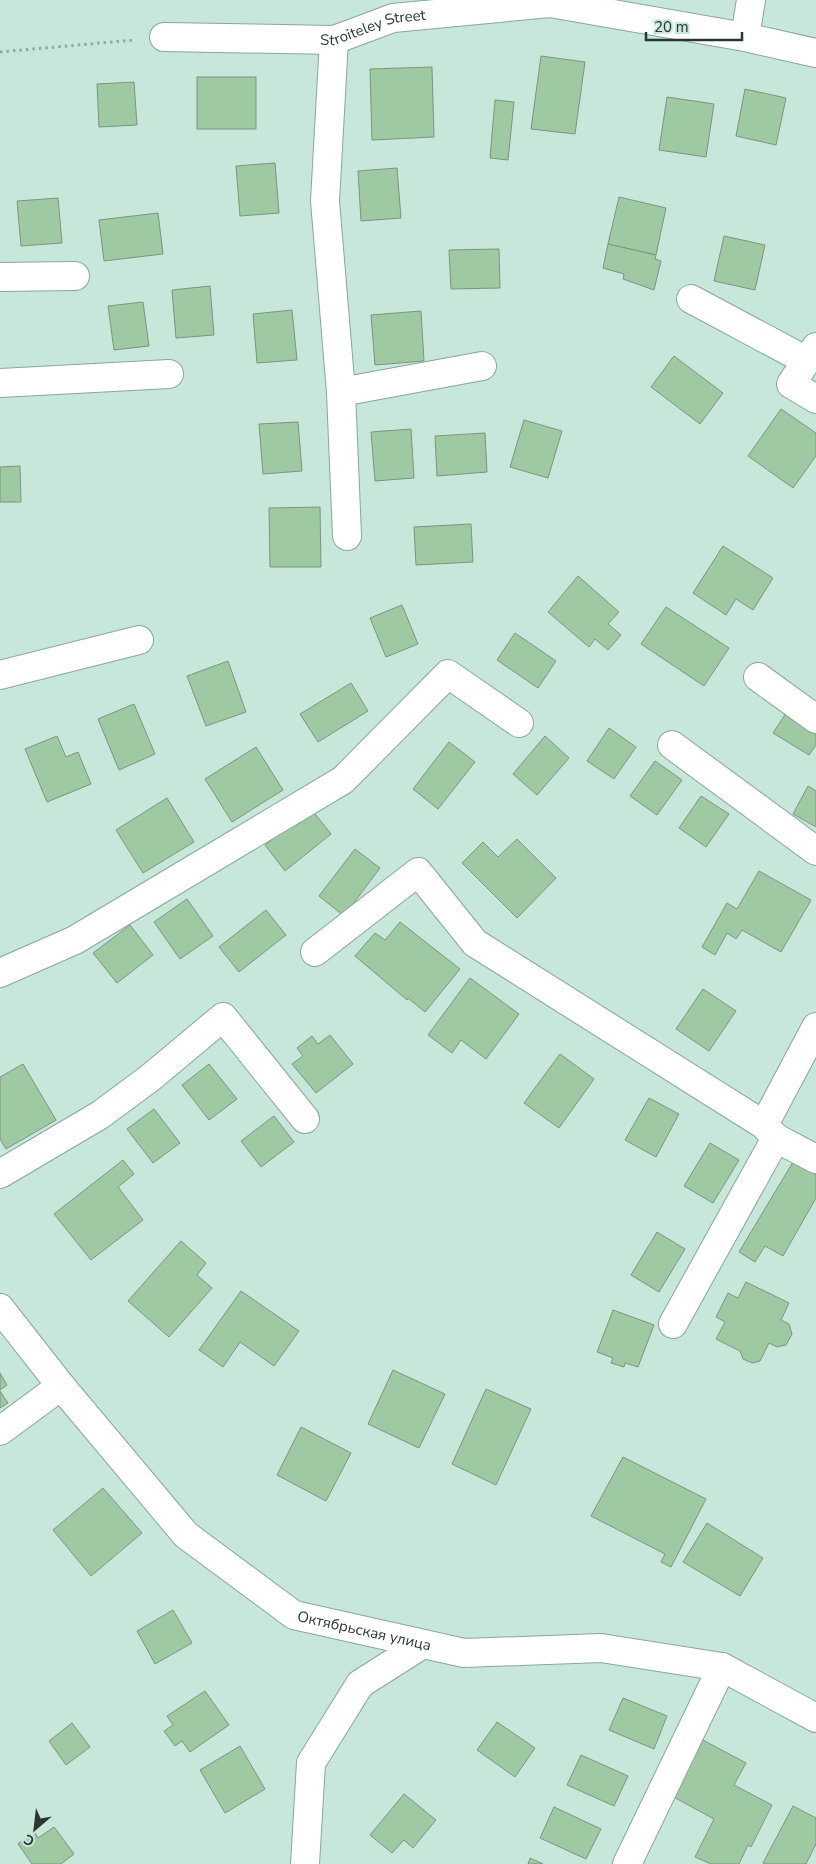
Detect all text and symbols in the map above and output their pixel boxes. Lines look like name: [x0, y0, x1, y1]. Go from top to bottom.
street label: Stroiteley Street: [320, 5, 427, 50]
scale bar: [646, 10, 742, 42]
text: 20 m: [654, 17, 689, 37]
street label: Октябрьская улица: [296, 1606, 433, 1655]
north arrow: [10, 1804, 60, 1854]
text: С: [20, 1829, 38, 1851]

